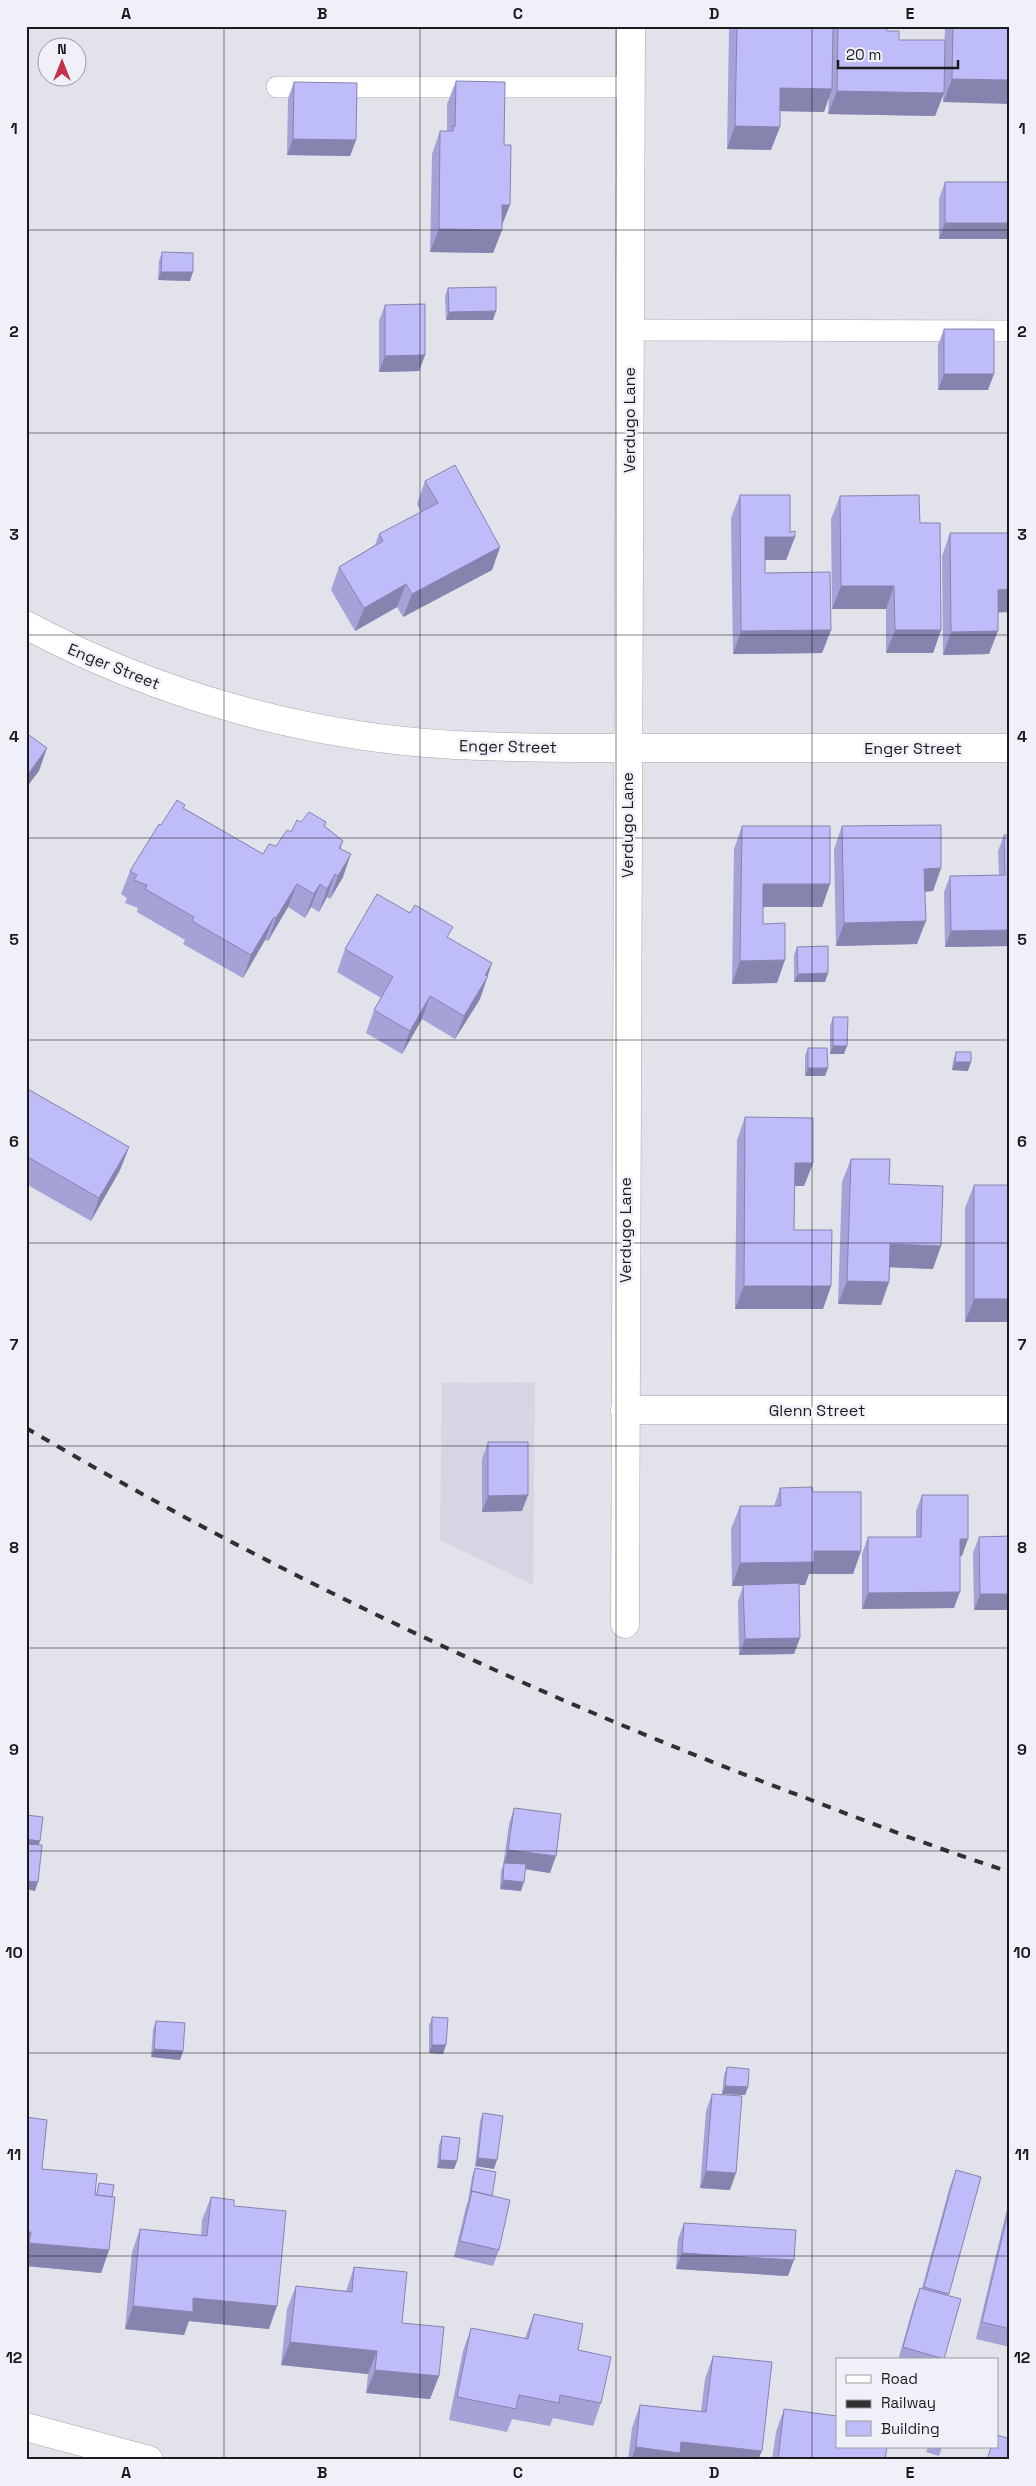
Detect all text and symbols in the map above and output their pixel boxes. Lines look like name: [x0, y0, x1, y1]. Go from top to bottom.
text: A: [121, 3, 131, 24]
text: B: [317, 3, 327, 24]
text: C: [513, 3, 523, 24]
text: D: [709, 3, 719, 24]
text: E: [906, 3, 915, 24]
north arrow: [38, 38, 88, 88]
scale bar: [838, 38, 958, 70]
text: N: [57, 40, 67, 58]
text: 20 m: [846, 45, 881, 64]
text: 1: [10, 118, 18, 139]
text: 1: [1018, 118, 1026, 139]
text: 2: [9, 321, 19, 342]
text: 2: [1017, 321, 1027, 342]
street label: Verdugo Lane: [619, 367, 640, 473]
text: 3: [9, 524, 19, 545]
text: 3: [1017, 524, 1027, 545]
street label: Enger Street: [65, 638, 163, 694]
text: 4: [9, 726, 19, 747]
text: 4: [1017, 726, 1027, 747]
street label: Enger Street: [459, 735, 557, 758]
street label: Enger Street: [864, 738, 962, 759]
street label: Verdugo Lane: [617, 772, 638, 878]
text: 5: [9, 929, 19, 950]
text: 5: [1017, 929, 1027, 950]
text: 6: [9, 1131, 19, 1152]
text: 6: [1017, 1131, 1027, 1152]
street label: Verdugo Lane: [615, 1177, 636, 1283]
text: 7: [10, 1334, 19, 1355]
text: 7: [1018, 1334, 1027, 1355]
street label: Glenn Street: [769, 1400, 865, 1421]
text: 8: [9, 1537, 19, 1558]
text: 8: [1017, 1537, 1027, 1558]
text: 9: [9, 1739, 19, 1760]
text: 9: [1017, 1739, 1027, 1760]
text: 10: [5, 1942, 23, 1963]
text: 10: [1013, 1942, 1031, 1963]
text: 11: [7, 2144, 21, 2165]
text: 11: [1015, 2144, 1029, 2165]
text: 12: [6, 2347, 22, 2368]
text: 12: [1014, 2347, 1030, 2368]
legend: [836, 2358, 998, 2448]
text: Road: [881, 2369, 918, 2388]
text: Railway: [881, 2393, 936, 2412]
text: Building: [881, 2419, 940, 2438]
text: A: [121, 2462, 131, 2483]
text: B: [317, 2462, 327, 2483]
text: C: [513, 2462, 523, 2483]
text: D: [709, 2462, 719, 2483]
text: E: [906, 2462, 915, 2483]

